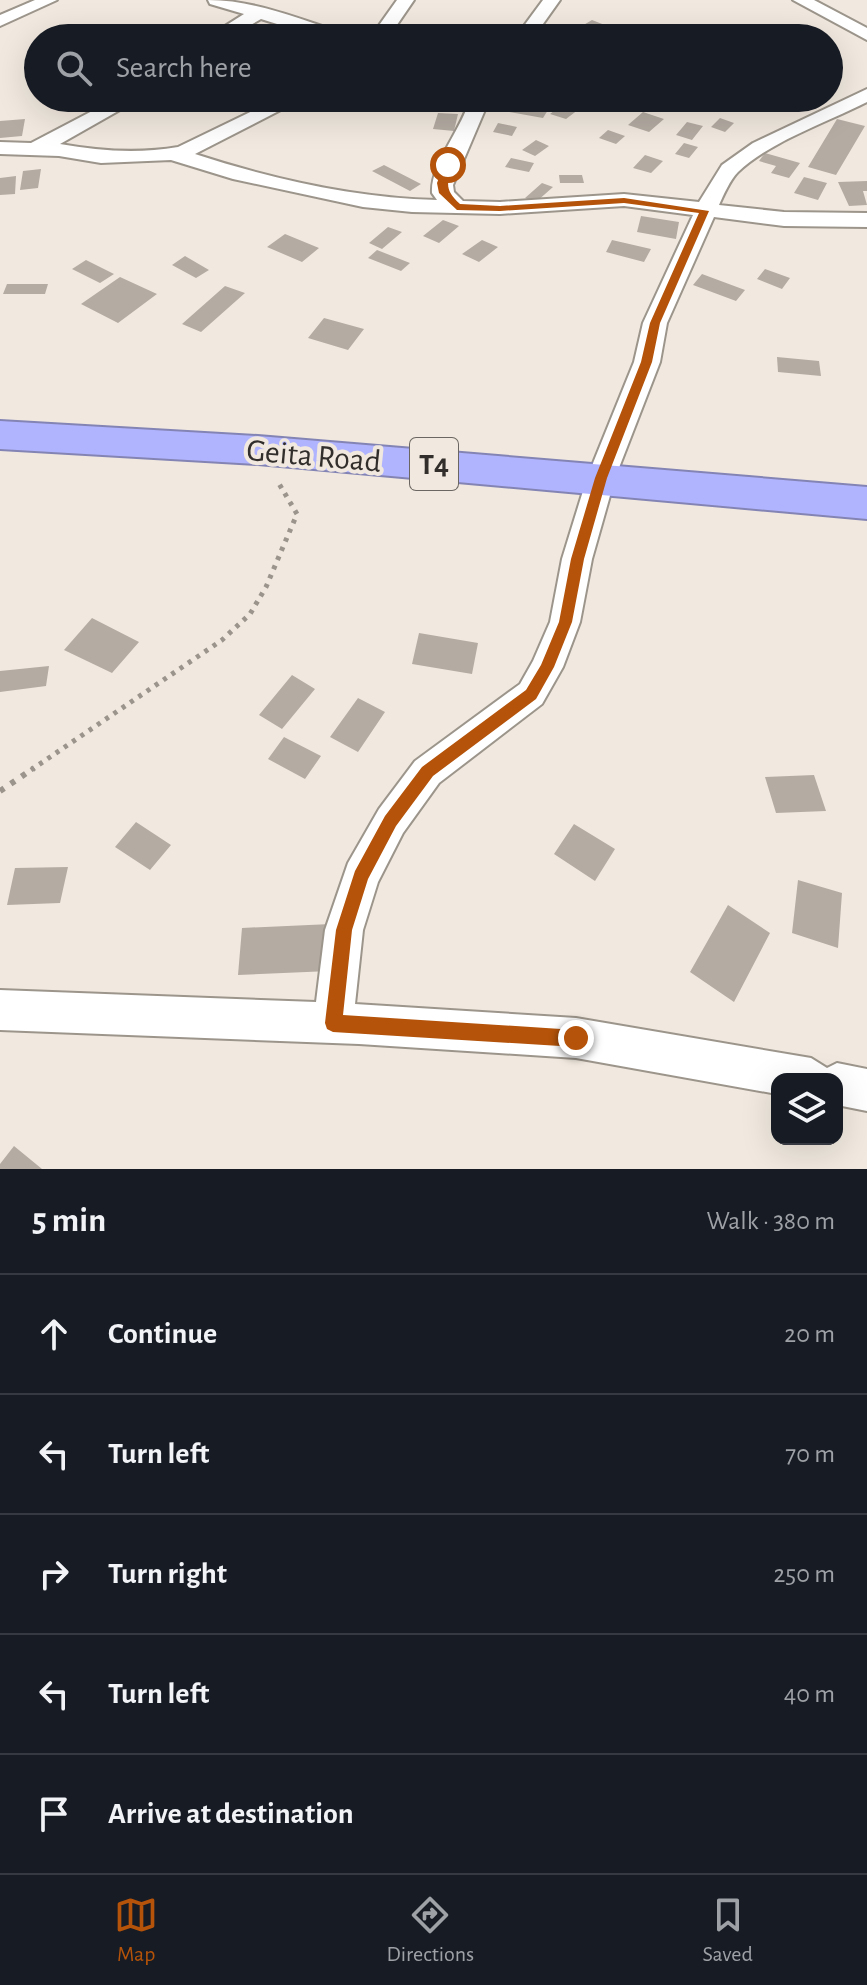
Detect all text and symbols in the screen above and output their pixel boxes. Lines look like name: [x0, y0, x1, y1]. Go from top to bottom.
search box: [24, 24, 843, 112]
icon: search: [52, 46, 96, 90]
text: Search here: [116, 53, 252, 83]
route start: [430, 147, 466, 183]
street label: Geita Road: [245, 434, 383, 478]
road number: T4: [410, 438, 458, 490]
route end: [558, 1020, 594, 1056]
map controls: [771, 1073, 843, 1145]
button: layers: [771, 1073, 843, 1145]
text: 5 min: [32, 1204, 106, 1238]
text: Walk · 380 m: [707, 1208, 835, 1234]
icon: ahead: [32, 1312, 76, 1356]
text: Continue: [108, 1319, 217, 1349]
text: 20 m: [784, 1321, 835, 1347]
icon: left: [32, 1432, 76, 1476]
text: Turn left: [108, 1439, 209, 1469]
text: 70 m: [785, 1441, 835, 1467]
icon: right: [32, 1552, 76, 1596]
text: Turn right: [108, 1559, 227, 1589]
text: 250 m: [773, 1561, 835, 1587]
icon: left: [32, 1672, 76, 1716]
text: Turn left: [108, 1679, 209, 1709]
text: 40 m: [784, 1681, 835, 1707]
icon: arrive: [32, 1792, 76, 1836]
text: Arrive at destination: [108, 1799, 354, 1829]
tab: Map: [114, 1893, 158, 1967]
tab: Directions: [386, 1893, 474, 1967]
tab: Saved: [702, 1893, 753, 1967]

